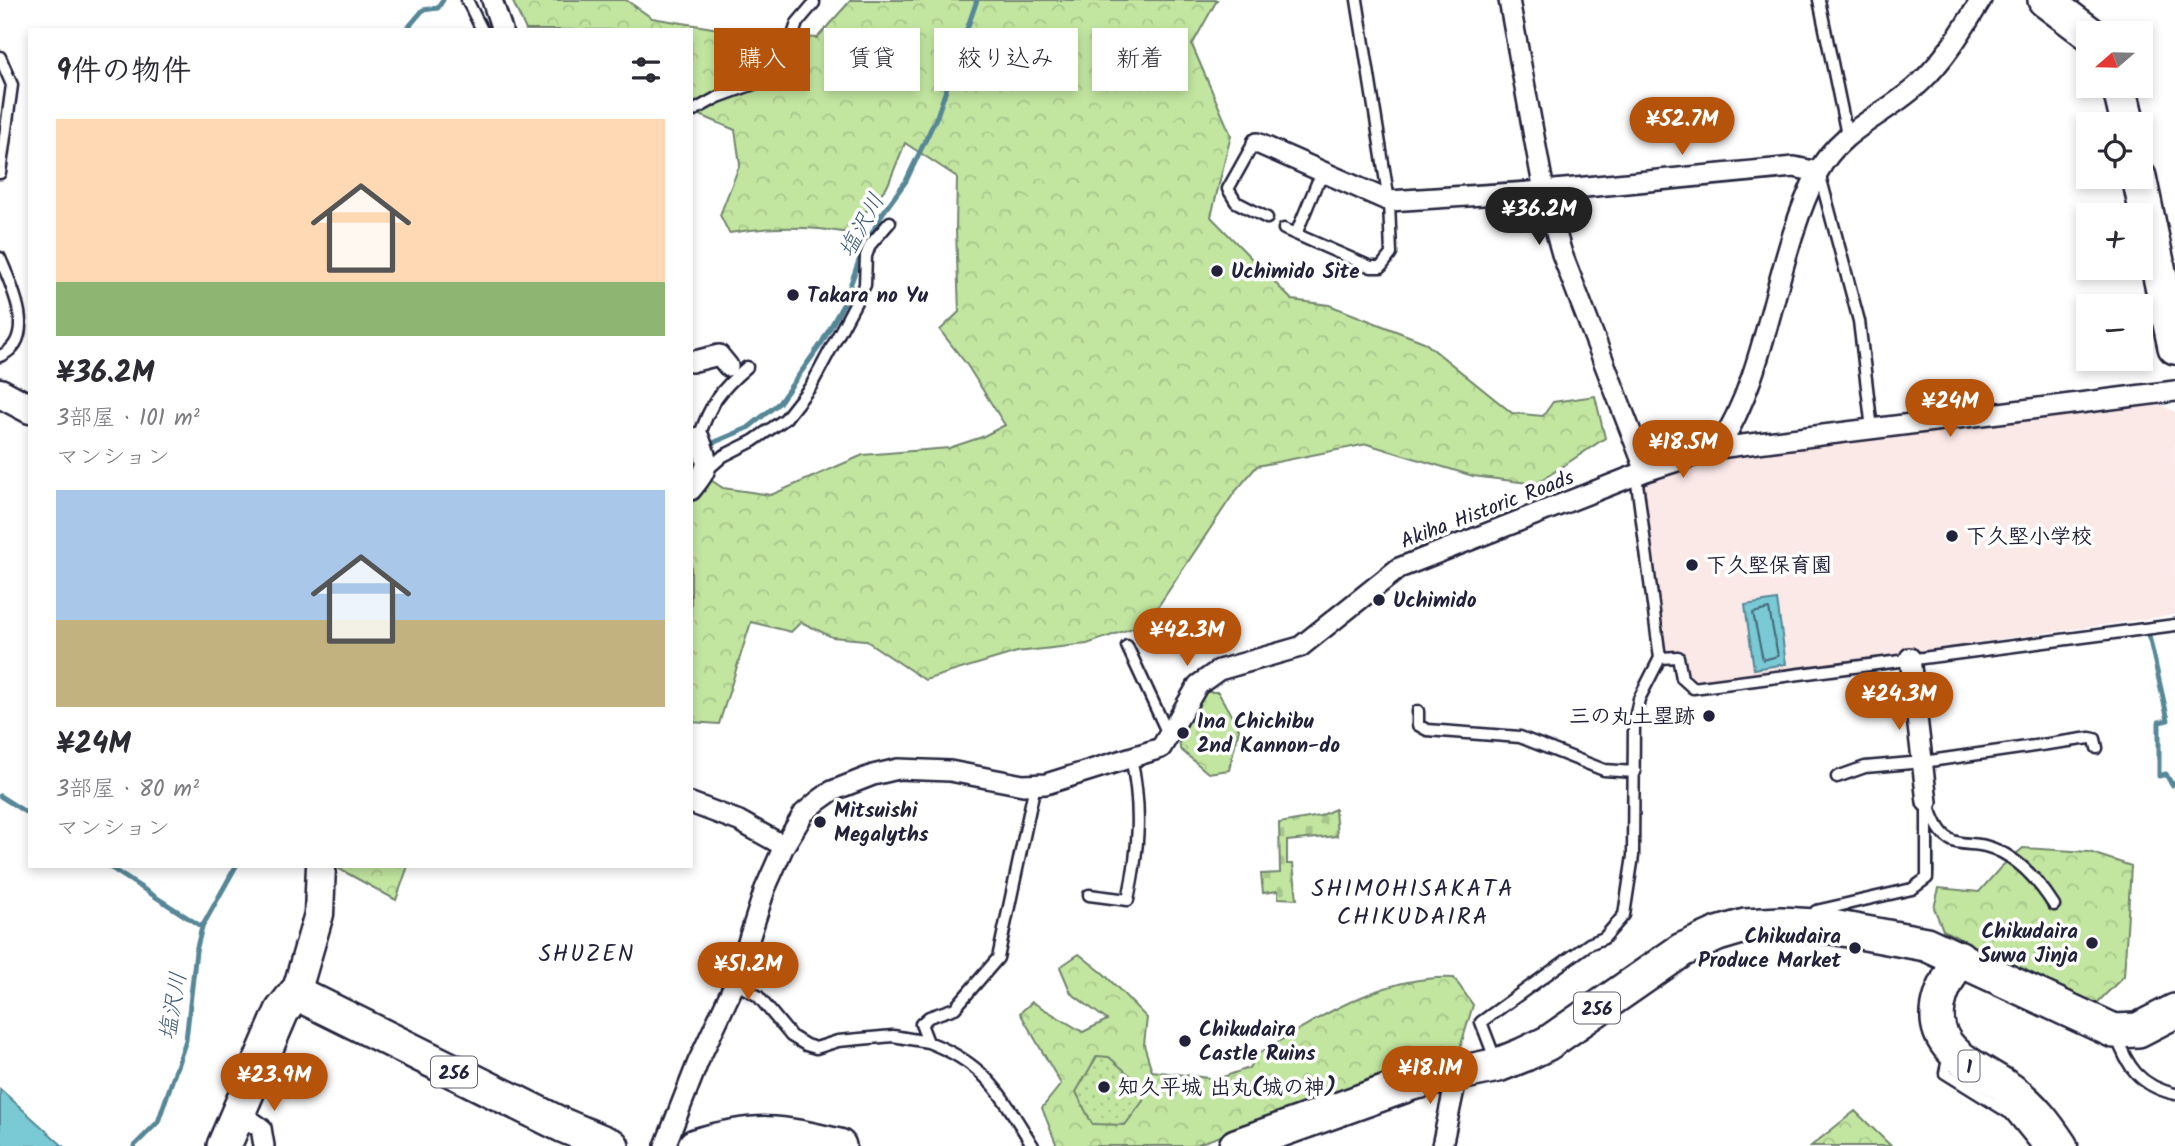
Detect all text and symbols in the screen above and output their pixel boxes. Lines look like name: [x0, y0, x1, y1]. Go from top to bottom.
north arrow: [2076, 21, 2152, 98]
map controls: [2076, 21, 2153, 371]
chip: 購入: [714, 28, 810, 91]
chip: 賃貸: [824, 28, 920, 91]
chip: 絞り込み: [934, 28, 1078, 91]
chip: 新着: [1092, 28, 1188, 91]
text: 9件の物件: [56, 48, 191, 96]
icon: filters: [627, 51, 665, 89]
pin: ¥52.7M: [1625, 97, 1739, 157]
text: ¥52.7M: [1646, 102, 1718, 138]
button: locate: [2076, 112, 2153, 189]
icon: home: [298, 165, 424, 291]
water label: 塩沢川: [830, 187, 895, 265]
pin: ¥36.2M: [1482, 188, 1596, 247]
text: ¥36.2M: [1501, 192, 1577, 228]
button: +: [2076, 203, 2153, 280]
place label: Uchimido Site: [1231, 256, 1359, 289]
marker: Uchimido Site: [1209, 263, 1225, 279]
place label: Takara no Yu: [807, 280, 929, 313]
marker: Takara no Yu: [785, 287, 801, 303]
button: −: [2076, 294, 2153, 371]
text: ¥36.2M: [56, 350, 154, 398]
pin: ¥24M: [1909, 380, 1991, 439]
text: ¥24M: [1921, 384, 1979, 420]
text: 3部屋 · 101 m²: [56, 401, 200, 437]
pin: ¥18.5M: [1626, 420, 1740, 480]
text: ¥18.5M: [1648, 425, 1718, 461]
text: マンション: [56, 440, 170, 476]
street label: Akiha Historic Roads: [1396, 462, 1579, 559]
place label: 下久堅小学校: [1966, 521, 2092, 554]
marker: 下久堅小学校: [1944, 528, 1960, 544]
icon: home: [298, 536, 424, 662]
place label: 下久堅保育園: [1706, 550, 1832, 583]
marker: 下久堅保育園: [1684, 557, 1700, 573]
place label: Uchimido: [1393, 585, 1477, 618]
marker: Uchimido: [1371, 592, 1387, 608]
pin: ¥42.3M: [1130, 608, 1244, 668]
text: ¥42.3M: [1149, 613, 1225, 649]
pin: ¥24.3M: [1842, 672, 1956, 732]
text: ¥24.3M: [1861, 677, 1937, 713]
place label: 三の丸土塁跡: [1569, 701, 1695, 734]
place label: Ina Chichibu 2nd Kannon-do: [1197, 706, 1341, 763]
marker: 三の丸土塁跡: [1701, 708, 1717, 724]
text: ¥24M: [56, 721, 131, 769]
marker: Ina Chichibu 2nd Kannon-do: [1175, 725, 1191, 741]
text: 3部屋 · 80 m²: [56, 772, 199, 808]
place label: Mitsuishi Megalyths: [834, 795, 929, 852]
text: マンション: [56, 811, 170, 847]
marker: Mitsuishi Megalyths: [812, 814, 828, 830]
district label: SHIMOHISAKATA CHIKUDAIRA: [1312, 870, 1514, 937]
place label: Chikudaira Suwa Jinja: [1979, 916, 2078, 973]
place label: Chikudaira Produce Market: [1698, 921, 1842, 978]
marker: Chikudaira Suwa Jinja: [2084, 935, 2100, 951]
district label: SHUZEN: [539, 937, 635, 973]
marker: Chikudaira Produce Market: [1847, 940, 1863, 956]
pin: ¥51.2M: [691, 942, 805, 1002]
text: ¥51.2M: [714, 947, 782, 983]
water label: 塩沢川: [150, 969, 198, 1043]
road number: 256: [1574, 992, 1620, 1024]
place label: Chikudaira Castle Ruins: [1199, 1014, 1316, 1071]
marker: Chikudaira Castle Ruins: [1177, 1033, 1193, 1049]
pin: ¥18.1M: [1373, 1046, 1487, 1106]
road number: 1: [1958, 1050, 1980, 1082]
text: ¥18.1M: [1398, 1051, 1462, 1087]
pin: ¥23.9M: [217, 1054, 331, 1113]
road number: 256: [431, 1056, 477, 1088]
text: ¥23.9M: [237, 1058, 311, 1094]
place label: 知久平城 出丸(城の神): [1118, 1072, 1336, 1105]
marker: 知久平城 出丸(城の神): [1096, 1079, 1112, 1095]

